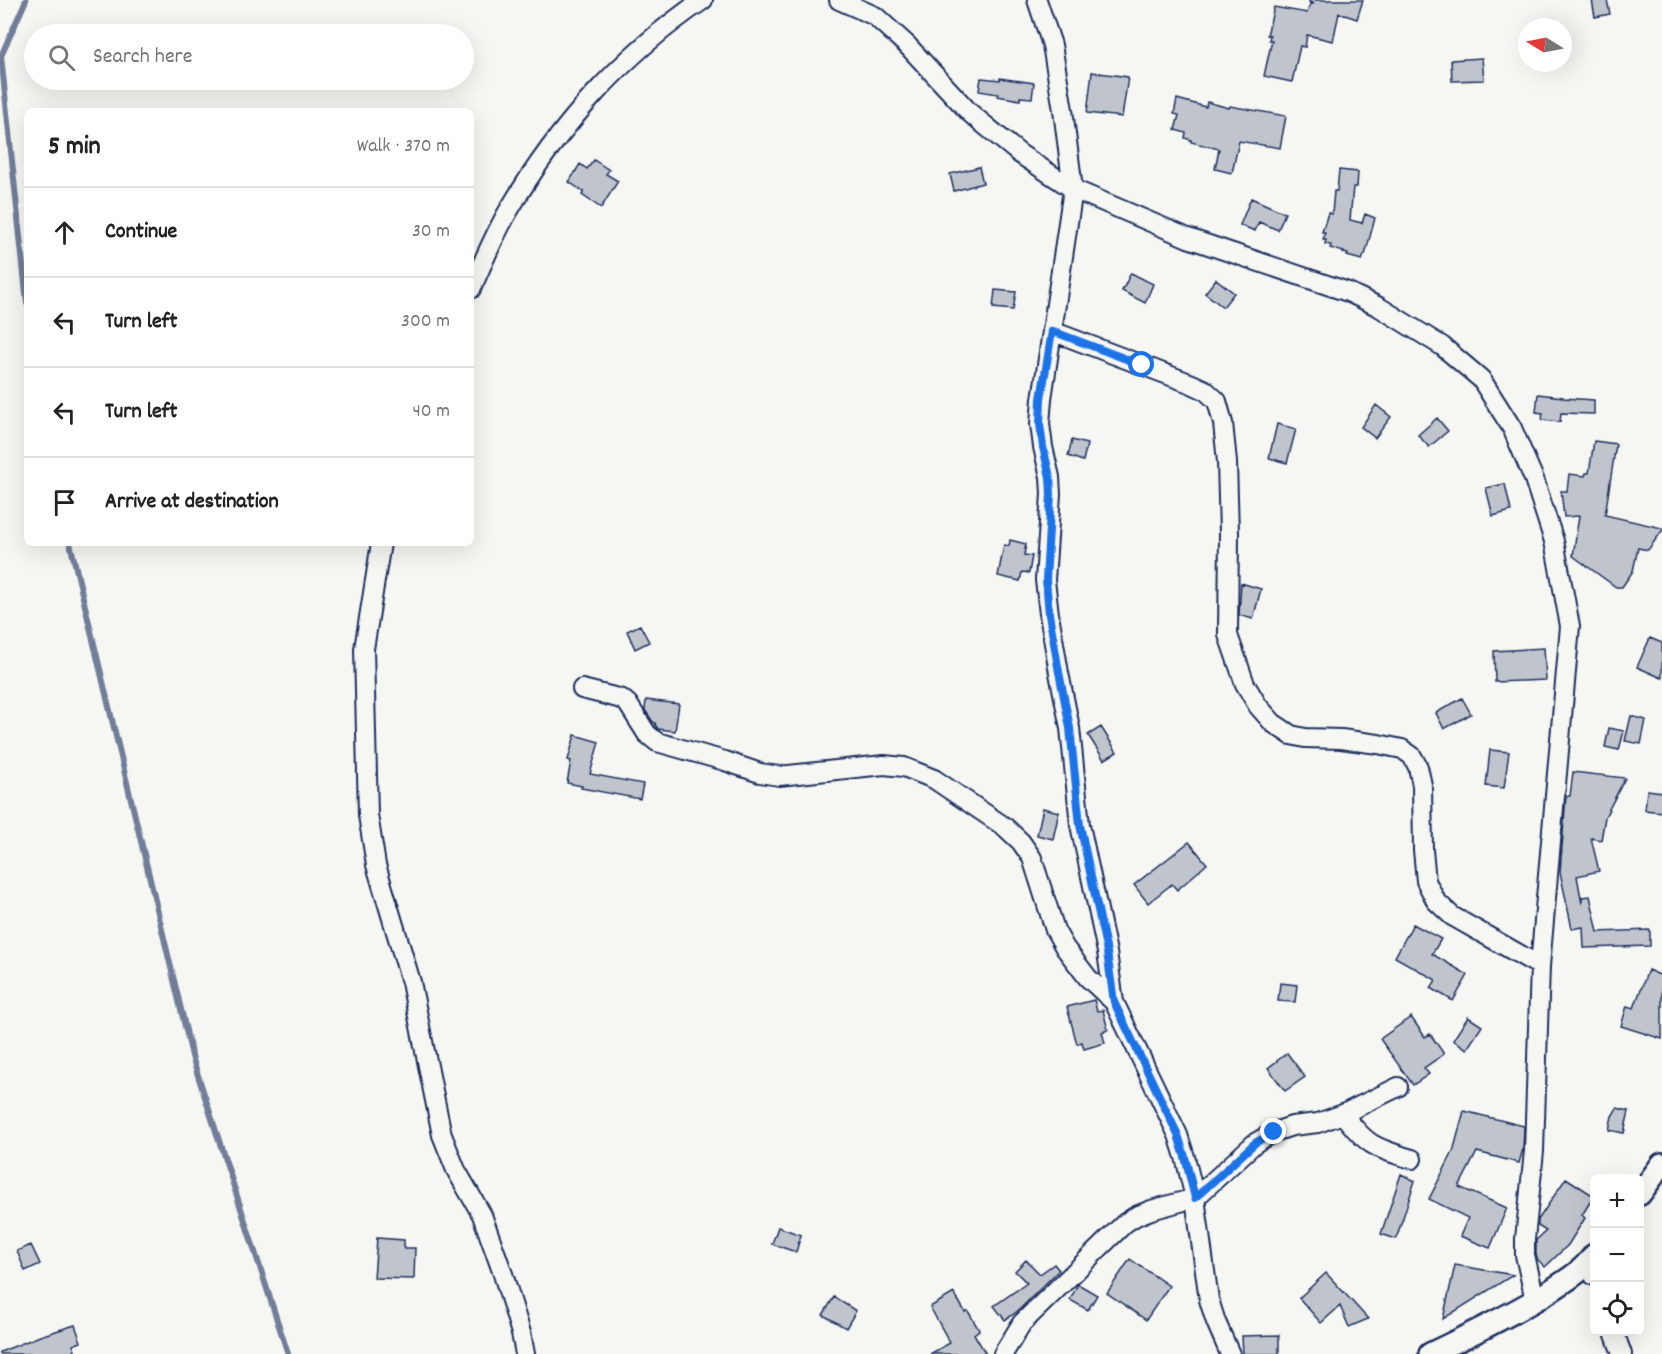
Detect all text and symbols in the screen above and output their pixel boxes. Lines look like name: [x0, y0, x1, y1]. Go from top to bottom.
north arrow: [1518, 18, 1572, 72]
search box: [24, 24, 474, 90]
icon: search: [45, 41, 78, 74]
text: Search here: [93, 42, 192, 73]
text: 5 min: [48, 129, 101, 166]
text: Walk · 370 m: [357, 133, 450, 161]
icon: ahead: [48, 216, 81, 249]
text: Continue: [105, 217, 177, 248]
text: 30 m: [412, 218, 450, 246]
icon: left: [48, 306, 81, 339]
text: Turn left: [105, 307, 177, 338]
text: 300 m: [401, 308, 450, 336]
route start: [1128, 351, 1154, 377]
icon: left: [48, 396, 81, 429]
text: Turn left: [105, 397, 177, 428]
text: 40 m: [412, 398, 450, 426]
icon: arrive: [48, 486, 81, 519]
text: Arrive at destination: [105, 487, 279, 518]
route end: [1260, 1118, 1286, 1144]
map controls: [1590, 1174, 1644, 1336]
button: +: [1590, 1174, 1644, 1228]
button: −: [1590, 1228, 1644, 1282]
button: locate: [1590, 1282, 1644, 1336]

